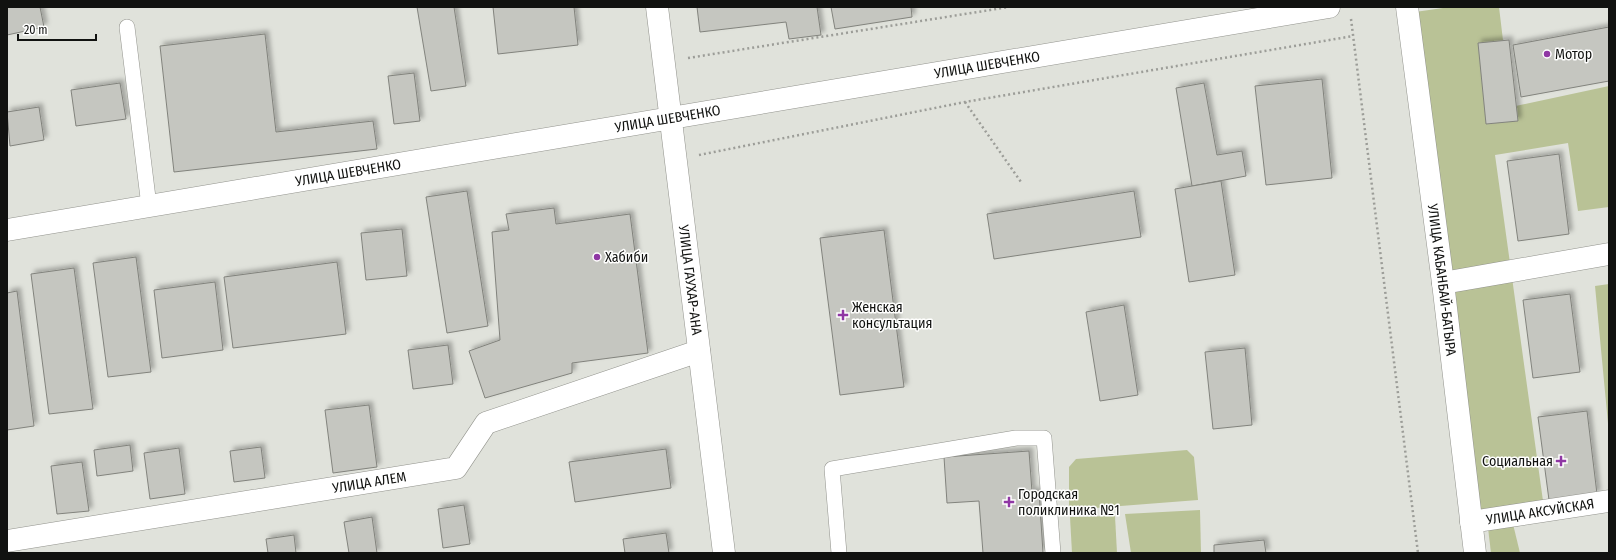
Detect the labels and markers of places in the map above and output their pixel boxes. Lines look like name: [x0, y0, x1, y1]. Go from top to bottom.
place label: Мотор: [1555, 46, 1592, 63]
marker: Мотор: [1542, 49, 1552, 59]
place label: Хабиби: [605, 249, 648, 266]
marker: Хабиби: [592, 252, 602, 262]
place label: Женская консультация: [852, 299, 932, 332]
marker: Женская консультация: [837, 309, 849, 321]
place label: Социальная: [1482, 453, 1553, 470]
marker: Социальная: [1556, 456, 1566, 466]
place label: Городская поликлиника №1: [1018, 486, 1120, 519]
marker: Городская поликлиника №1: [1003, 496, 1015, 508]

